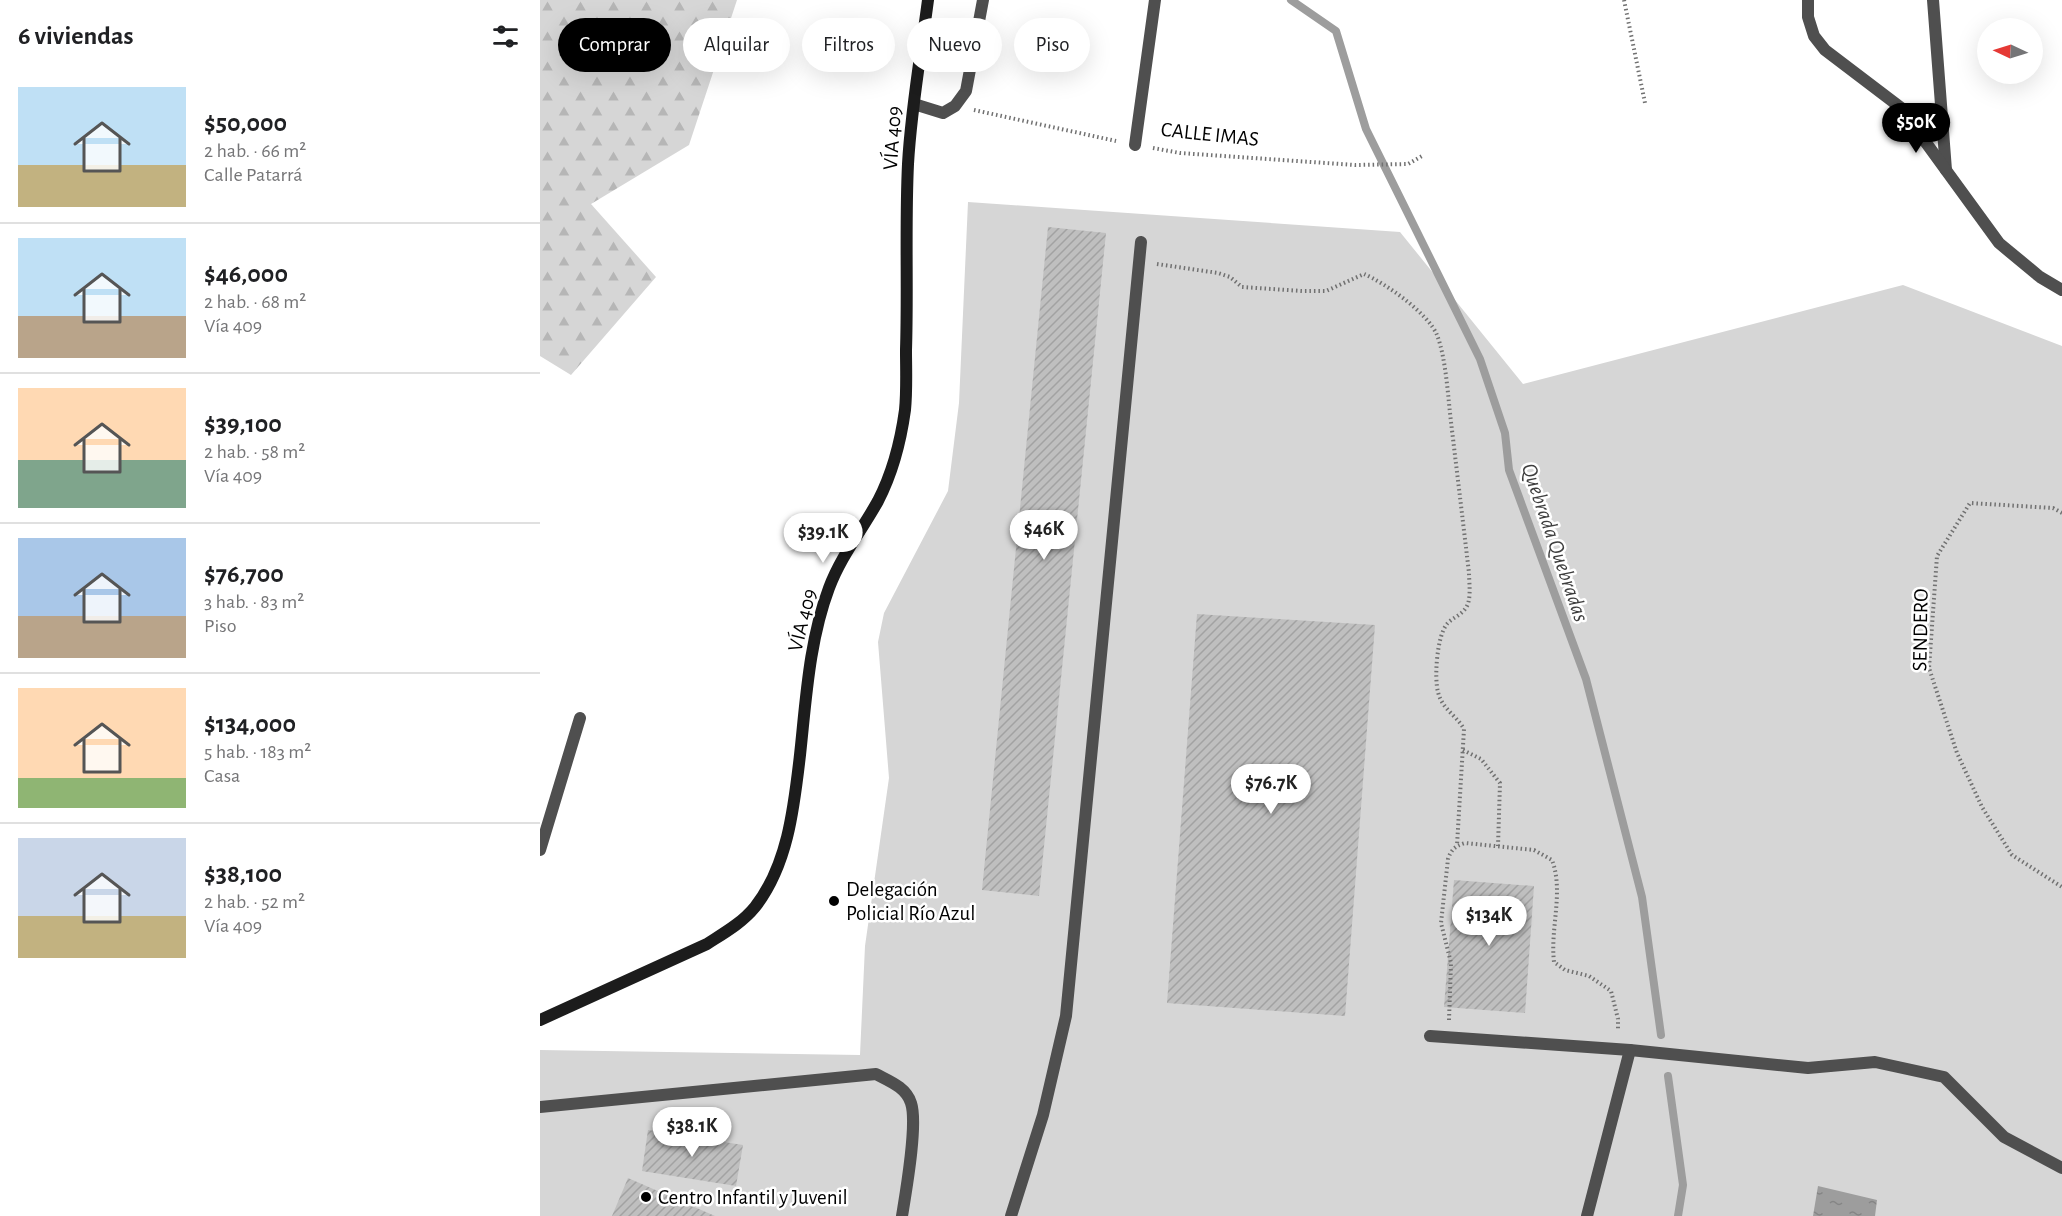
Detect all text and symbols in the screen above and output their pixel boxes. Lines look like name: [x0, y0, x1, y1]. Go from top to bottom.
chip: Comprar: [558, 18, 671, 72]
chip: Alquilar: [683, 18, 790, 72]
chip: Filtros: [802, 18, 895, 72]
chip: Nuevo: [907, 18, 1002, 72]
chip: Piso: [1014, 18, 1090, 72]
north arrow: [1977, 18, 2043, 84]
map controls: [1977, 18, 2043, 84]
icon: filters: [489, 20, 522, 53]
text: 6 viviendas: [18, 23, 133, 49]
pin: $50K: [1880, 103, 1952, 154]
street label: VÍA 409: [878, 105, 905, 171]
text: $50,000: [204, 110, 287, 136]
icon: home: [66, 111, 138, 183]
text: $50K: [1896, 112, 1936, 132]
street label: CALLE IMAS: [1160, 119, 1260, 150]
text: 2 hab. · 66 m²: [204, 141, 306, 161]
text: Calle Patarrá: [204, 165, 303, 185]
text: $46,000: [204, 261, 288, 287]
icon: home: [66, 262, 138, 334]
text: 2 hab. · 68 m²: [204, 292, 306, 312]
text: Vía 409: [204, 316, 262, 336]
text: $39,100: [204, 411, 282, 437]
icon: home: [66, 412, 138, 484]
text: 2 hab. · 58 m²: [204, 442, 305, 462]
water label: Quebrada Quebradas: [1518, 460, 1592, 624]
text: Vía 409: [204, 466, 262, 486]
pin: $46K: [1008, 510, 1080, 561]
pin: $39.1K: [774, 513, 872, 564]
text: $46K: [1024, 519, 1064, 539]
text: $39.1K: [798, 522, 848, 542]
text: $76,700: [204, 561, 284, 587]
icon: home: [66, 562, 138, 634]
street label: VÍA 409: [783, 586, 820, 654]
street label: SENDERO: [1909, 588, 1932, 672]
text: 3 hab. · 83 m²: [204, 592, 304, 612]
text: Piso: [204, 616, 236, 636]
text: $134,000: [204, 711, 296, 737]
icon: home: [66, 712, 138, 784]
text: 5 hab. · 183 m²: [204, 742, 311, 762]
pin: $76.7K: [1222, 764, 1320, 815]
text: Casa: [204, 766, 240, 786]
text: $76.7K: [1245, 773, 1297, 793]
text: $38,100: [204, 861, 282, 887]
icon: home: [66, 862, 138, 934]
place label: Delegación Policial Río Azul: [846, 879, 975, 924]
text: 2 hab. · 52 m²: [204, 892, 305, 912]
marker: Delegación Policial Río Azul: [827, 894, 841, 908]
pin: $134K: [1447, 896, 1531, 947]
text: $134K: [1466, 905, 1512, 925]
text: Vía 409: [204, 916, 262, 936]
pin: $38.1K: [643, 1107, 741, 1158]
text: $38.1K: [667, 1116, 717, 1136]
place label: Centro Infantil y Juvenil: [658, 1187, 848, 1208]
marker: Centro Infantil y Juvenil: [639, 1190, 653, 1204]

